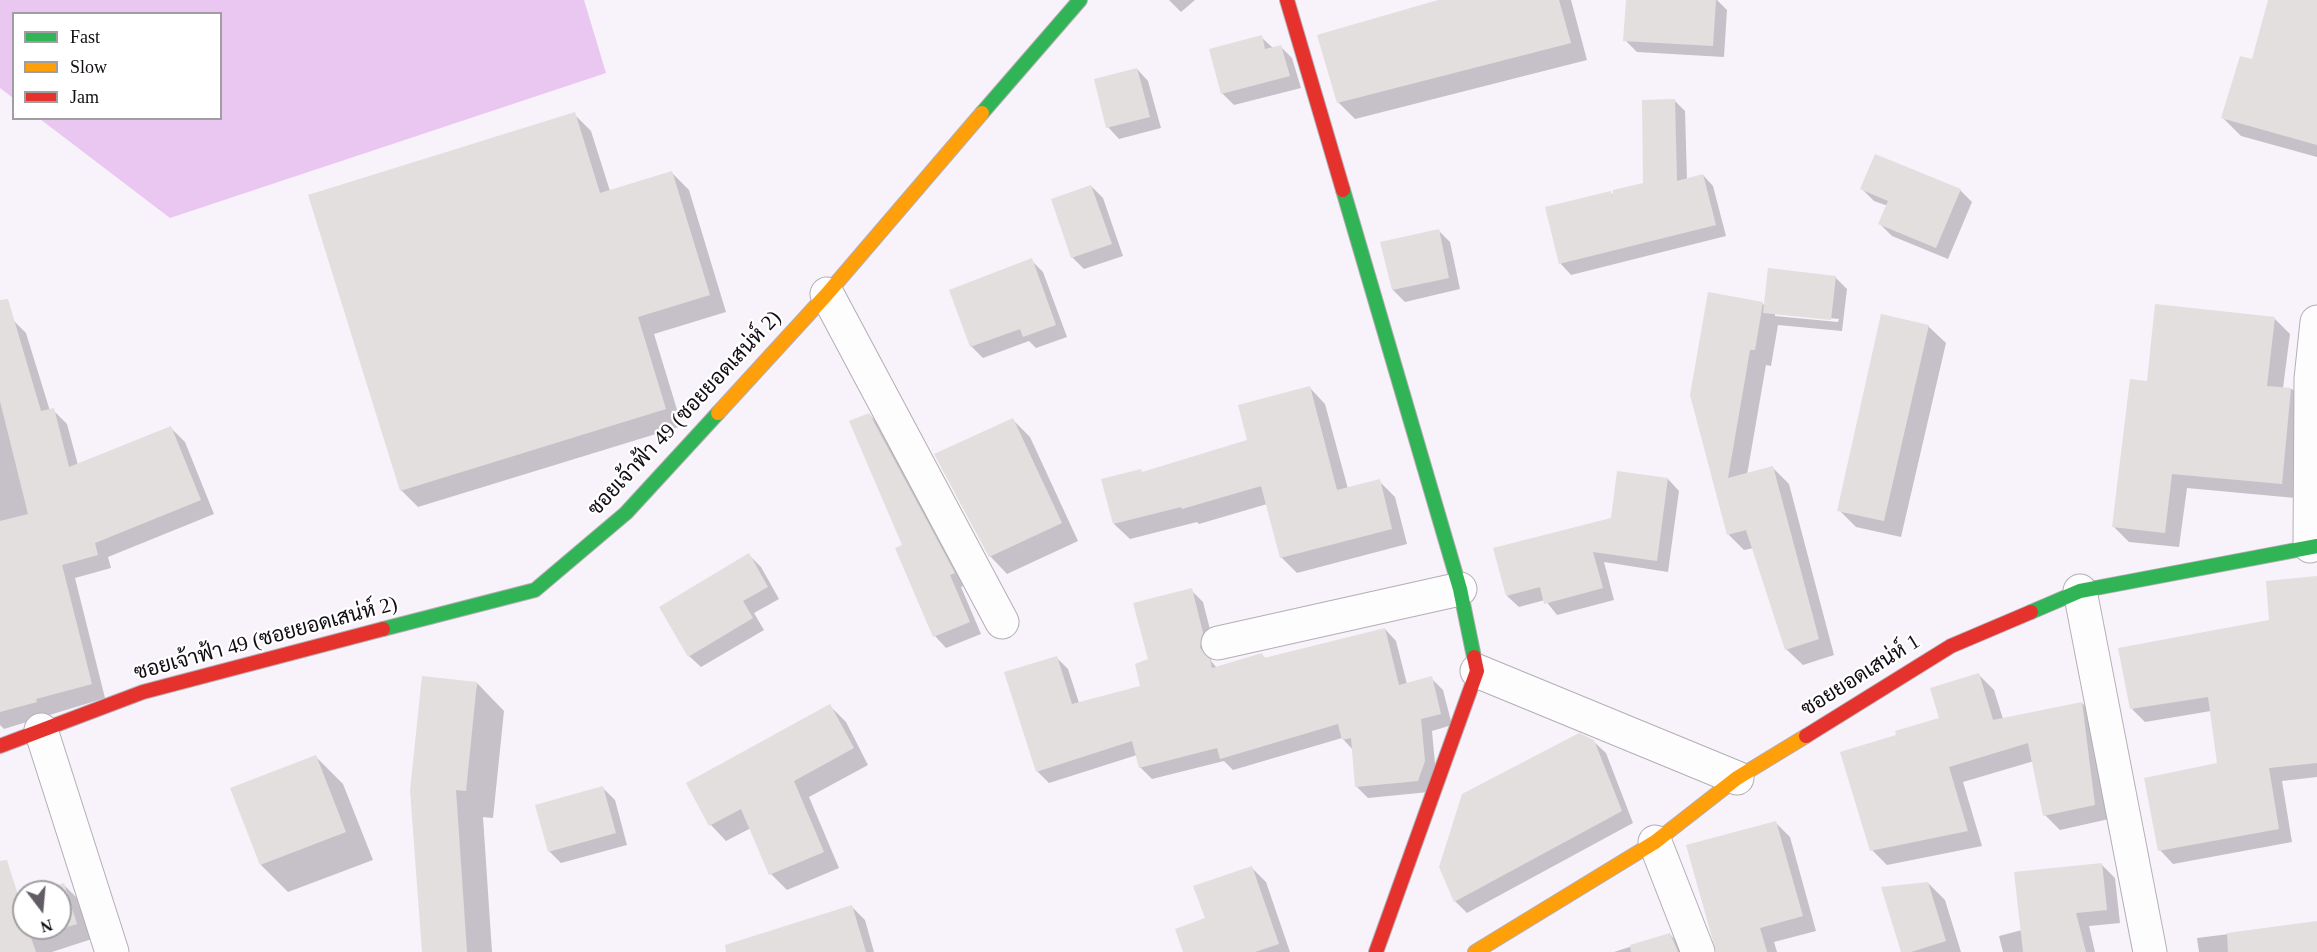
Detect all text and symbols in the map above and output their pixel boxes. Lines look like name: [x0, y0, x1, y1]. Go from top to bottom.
legend: [12, 12, 222, 120]
text: Fast: [70, 27, 100, 47]
text: Slow: [70, 57, 107, 77]
text: Jam: [70, 87, 99, 107]
street label: ซอยเจ้าฟ้า 49 (ซอยยอดเสน่ห์ 2): [583, 306, 787, 522]
street label: ซอยเจ้าฟ้า 49 (ซอยยอดเสน่ห์ 2): [132, 592, 400, 686]
street label: ซอยยอดเสน่ห์ 1: [1797, 629, 1925, 723]
north arrow: [12, 880, 72, 940]
text: N: [39, 916, 54, 936]

